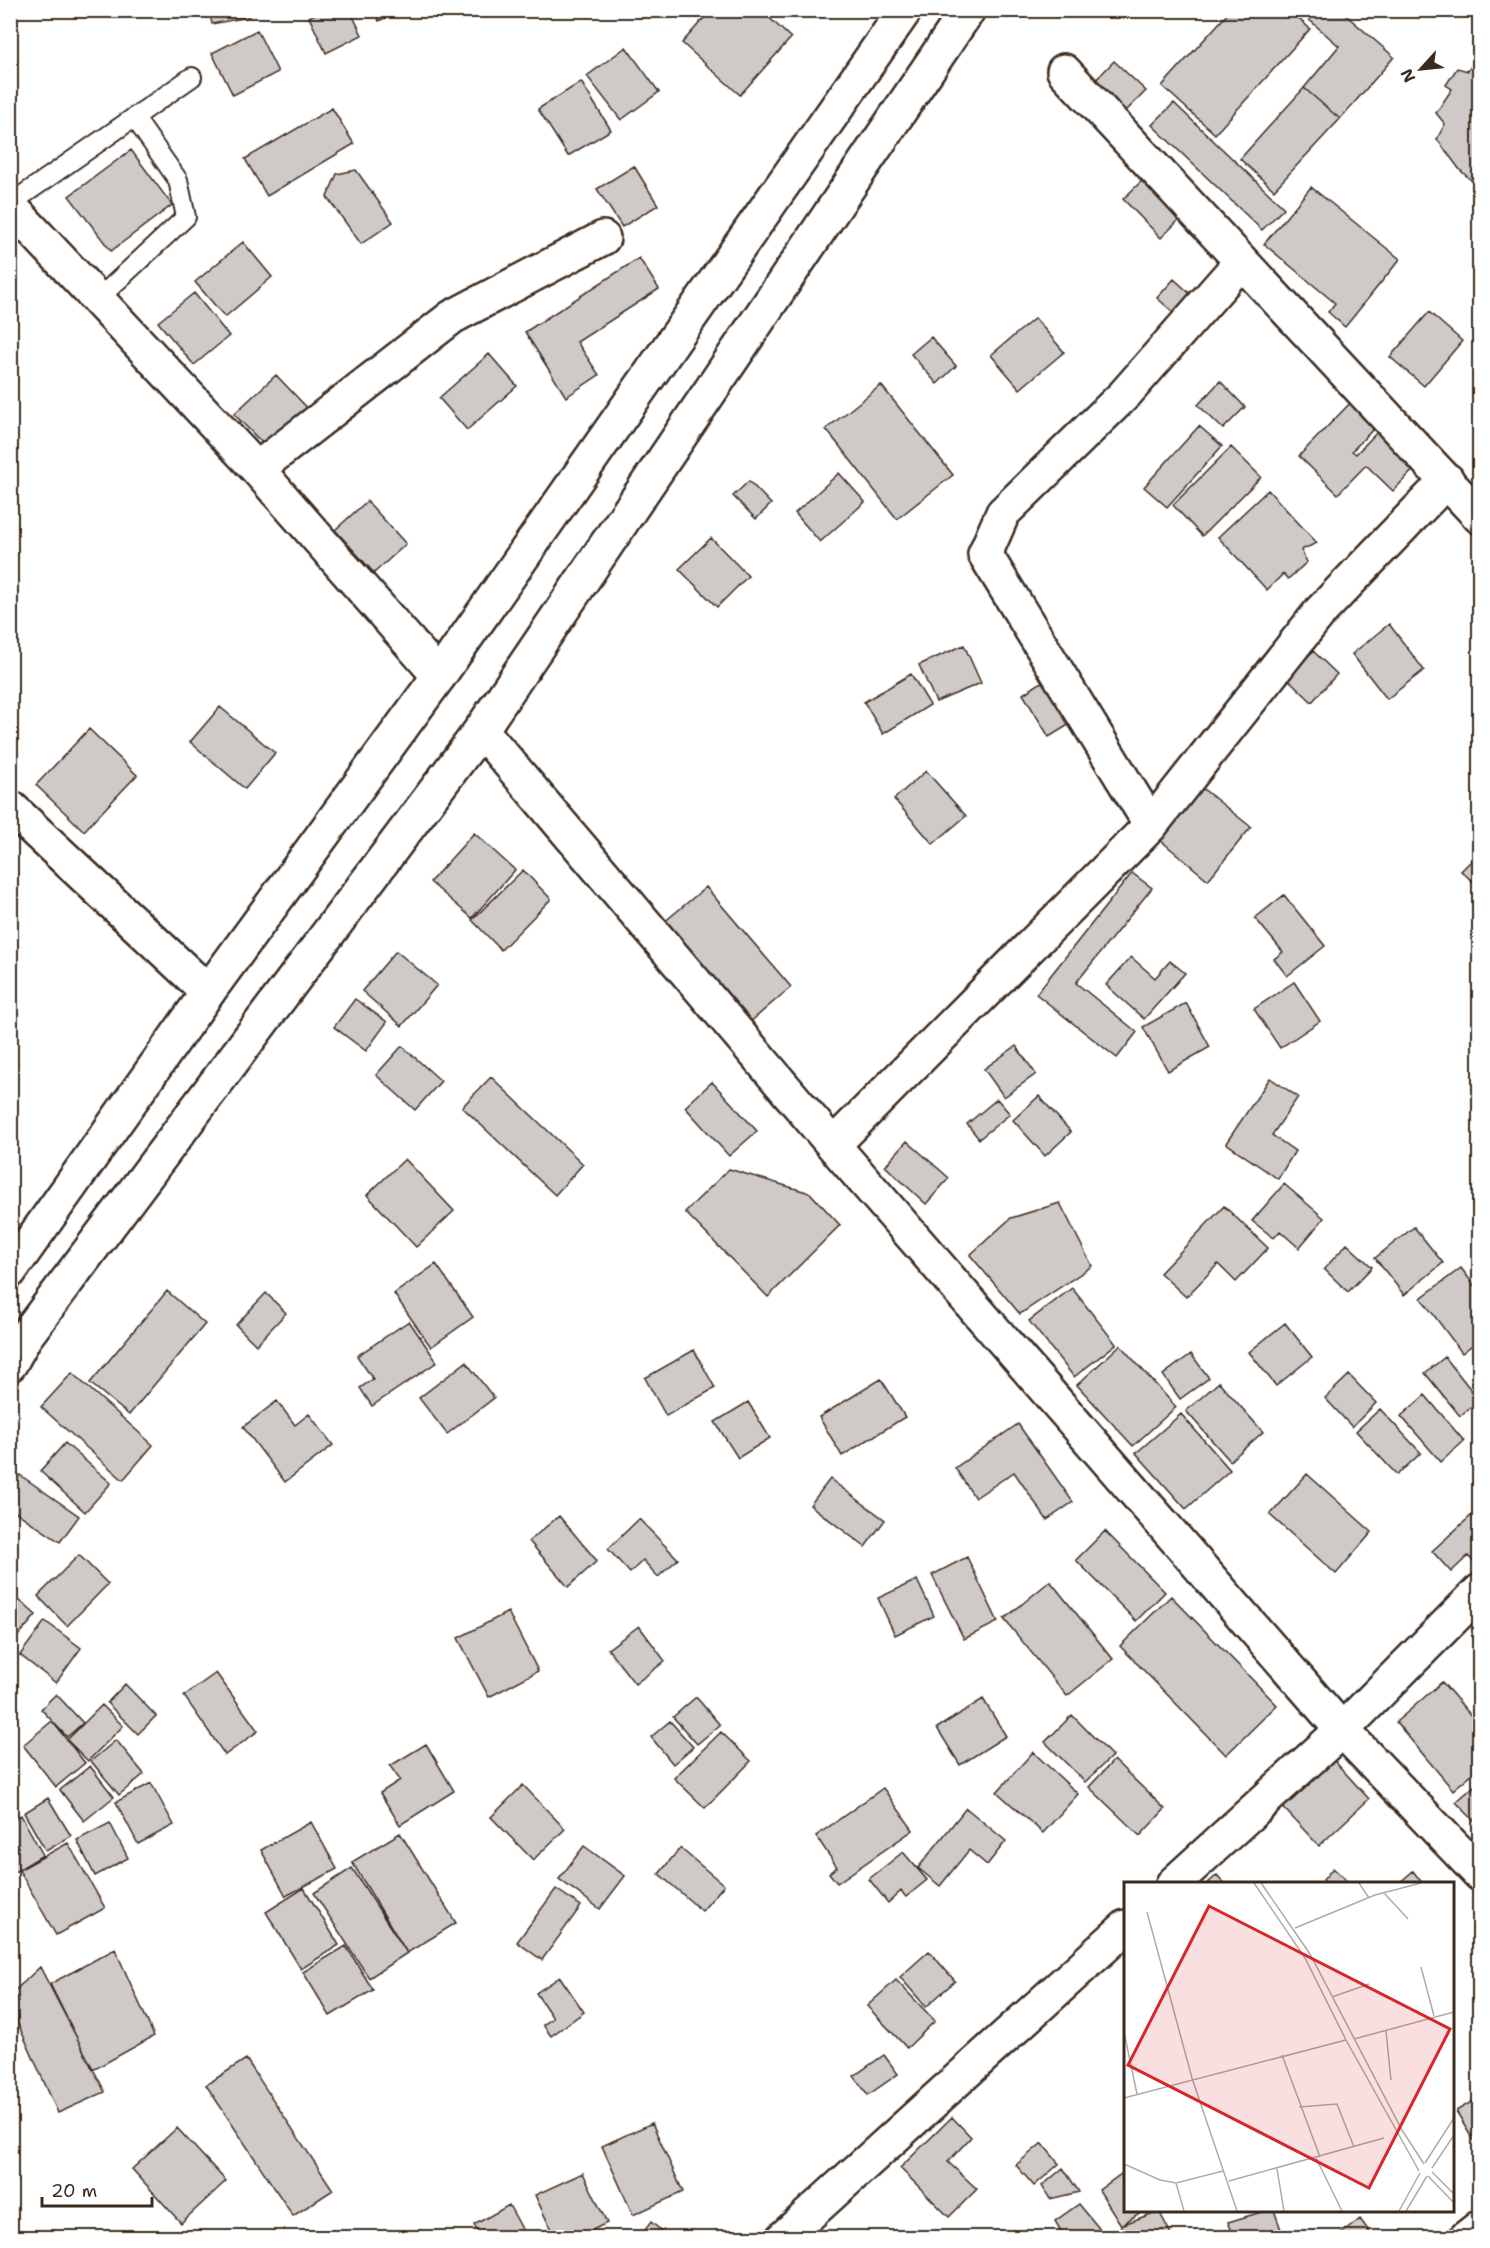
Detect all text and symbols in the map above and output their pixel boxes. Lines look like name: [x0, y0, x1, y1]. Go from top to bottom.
north arrow: [1391, 39, 1451, 99]
text: N: [1396, 65, 1420, 86]
inset map: [1124, 1882, 1454, 2212]
scale bar: [42, 2170, 152, 2208]
text: 20 m: [51, 2179, 97, 2203]

